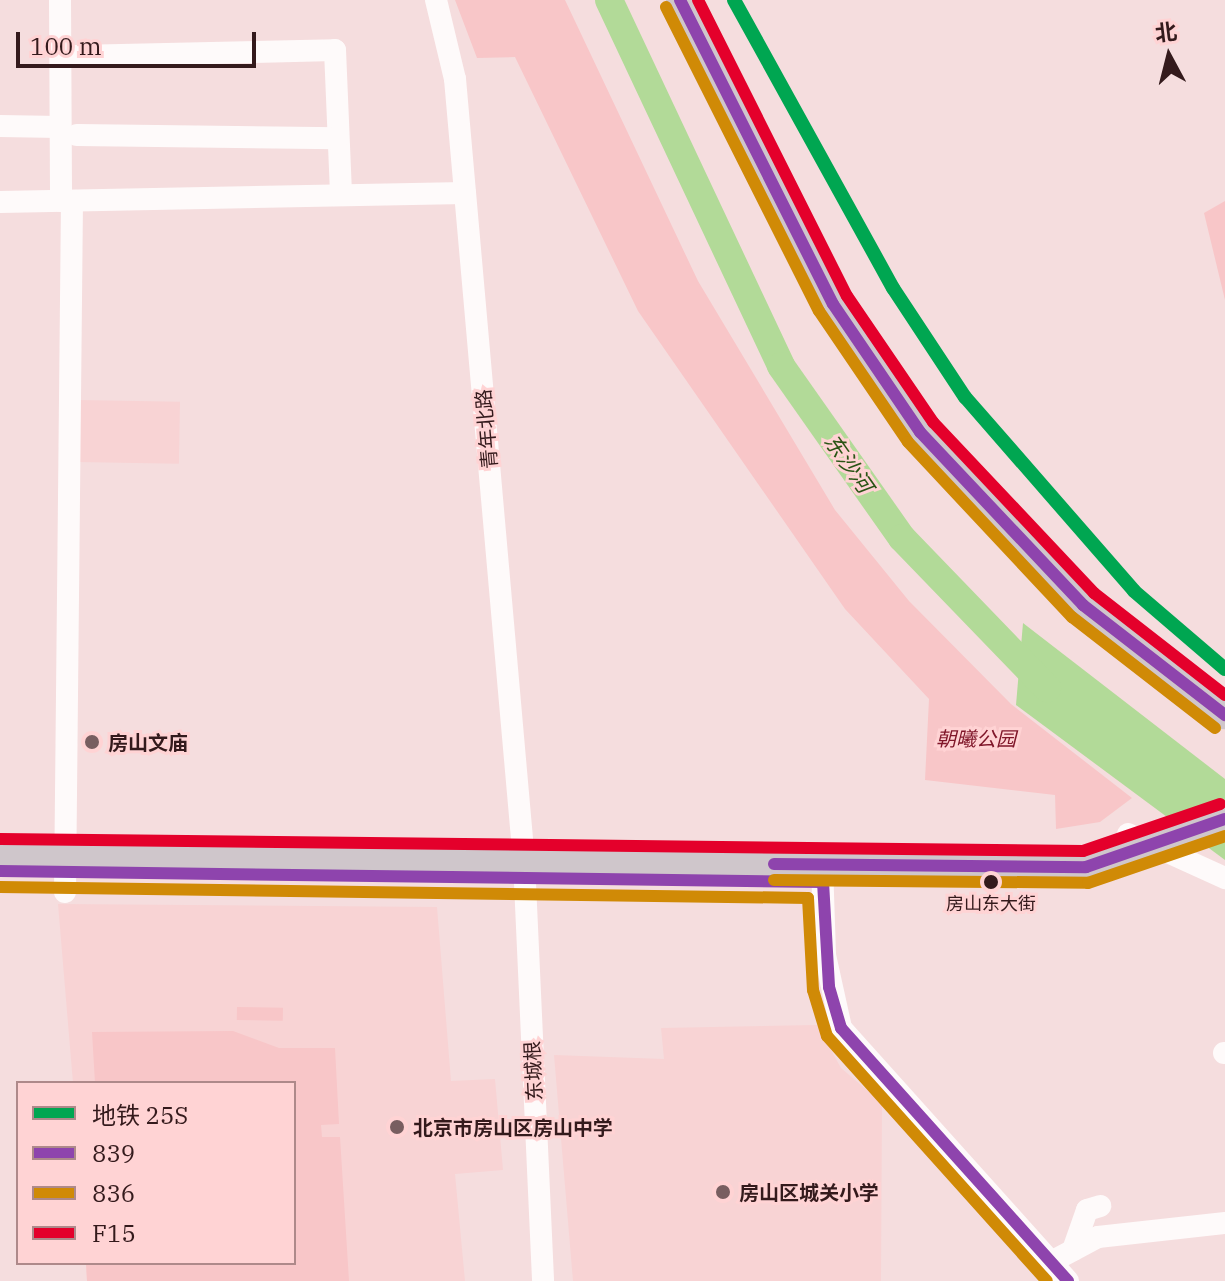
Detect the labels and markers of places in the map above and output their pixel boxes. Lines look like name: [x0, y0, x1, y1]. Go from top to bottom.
place label: 房山文庙: [108, 730, 188, 754]
marker: 房山文庙: [83, 733, 101, 751]
marker: 房山东大街: [983, 874, 999, 890]
place label: 房山东大街: [946, 893, 1036, 915]
place label: 北京市房山区房山中学: [413, 1115, 613, 1139]
marker: 北京市房山区房山中学: [388, 1118, 406, 1136]
place label: 房山区城关小学: [739, 1180, 879, 1204]
marker: 房山区城关小学: [714, 1183, 732, 1201]

